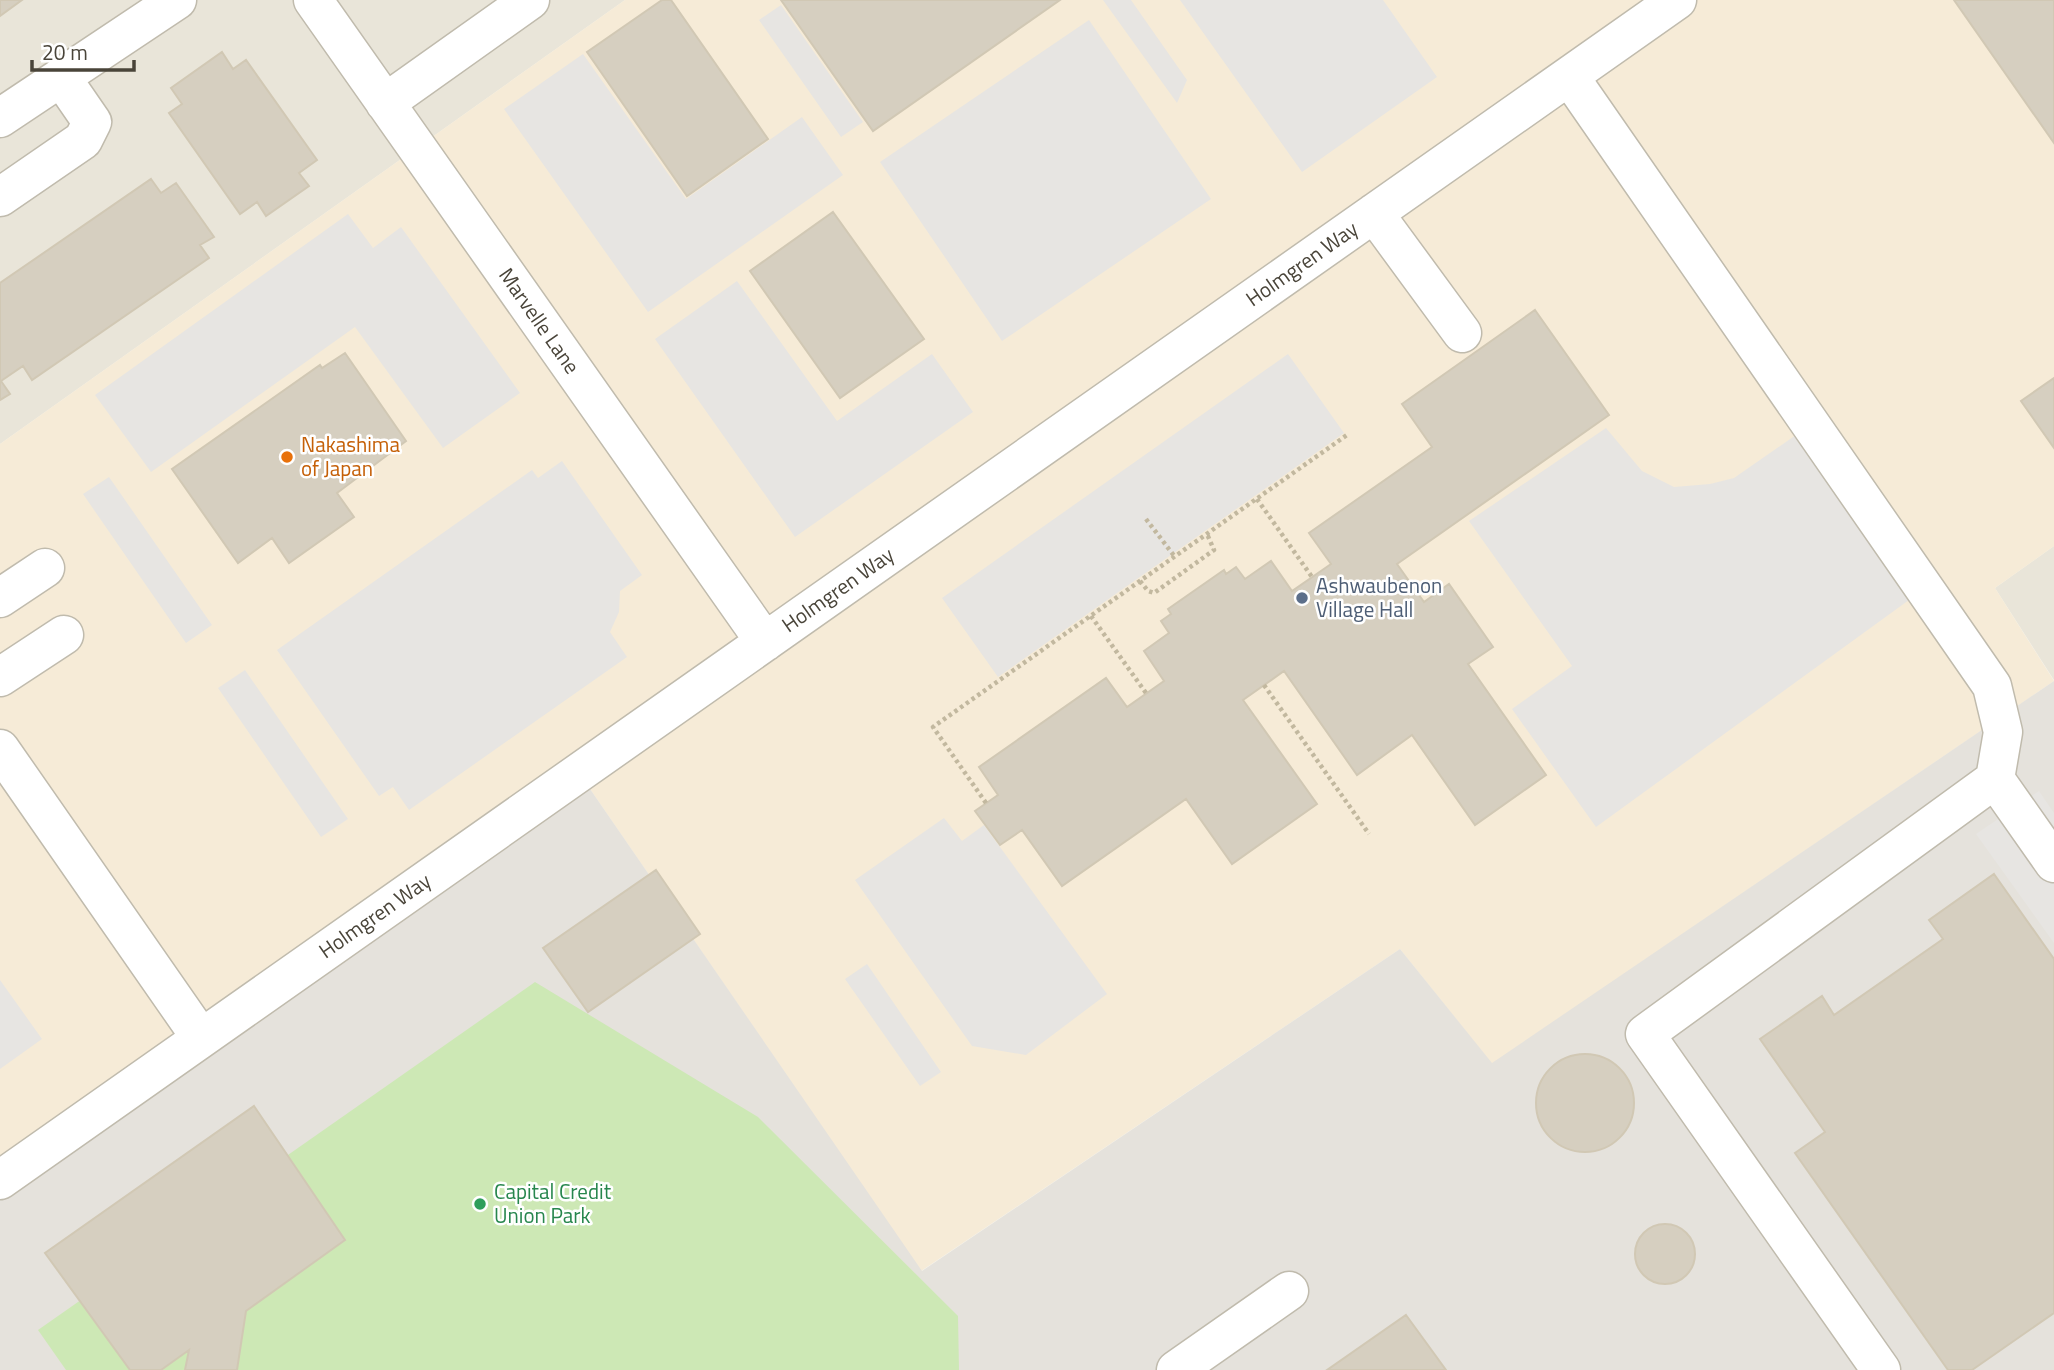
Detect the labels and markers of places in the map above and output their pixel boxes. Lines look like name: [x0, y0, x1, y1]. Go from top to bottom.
place label: Nakashima of Japan: [301, 428, 400, 484]
marker: Nakashima of Japan: [279, 449, 295, 465]
place label: Ashwaubenon Village Hall: [1316, 569, 1442, 625]
marker: Ashwaubenon Village Hall: [1294, 590, 1310, 606]
place label: Capital Credit Union Park: [494, 1175, 612, 1231]
marker: Capital Credit Union Park: [472, 1196, 488, 1212]

